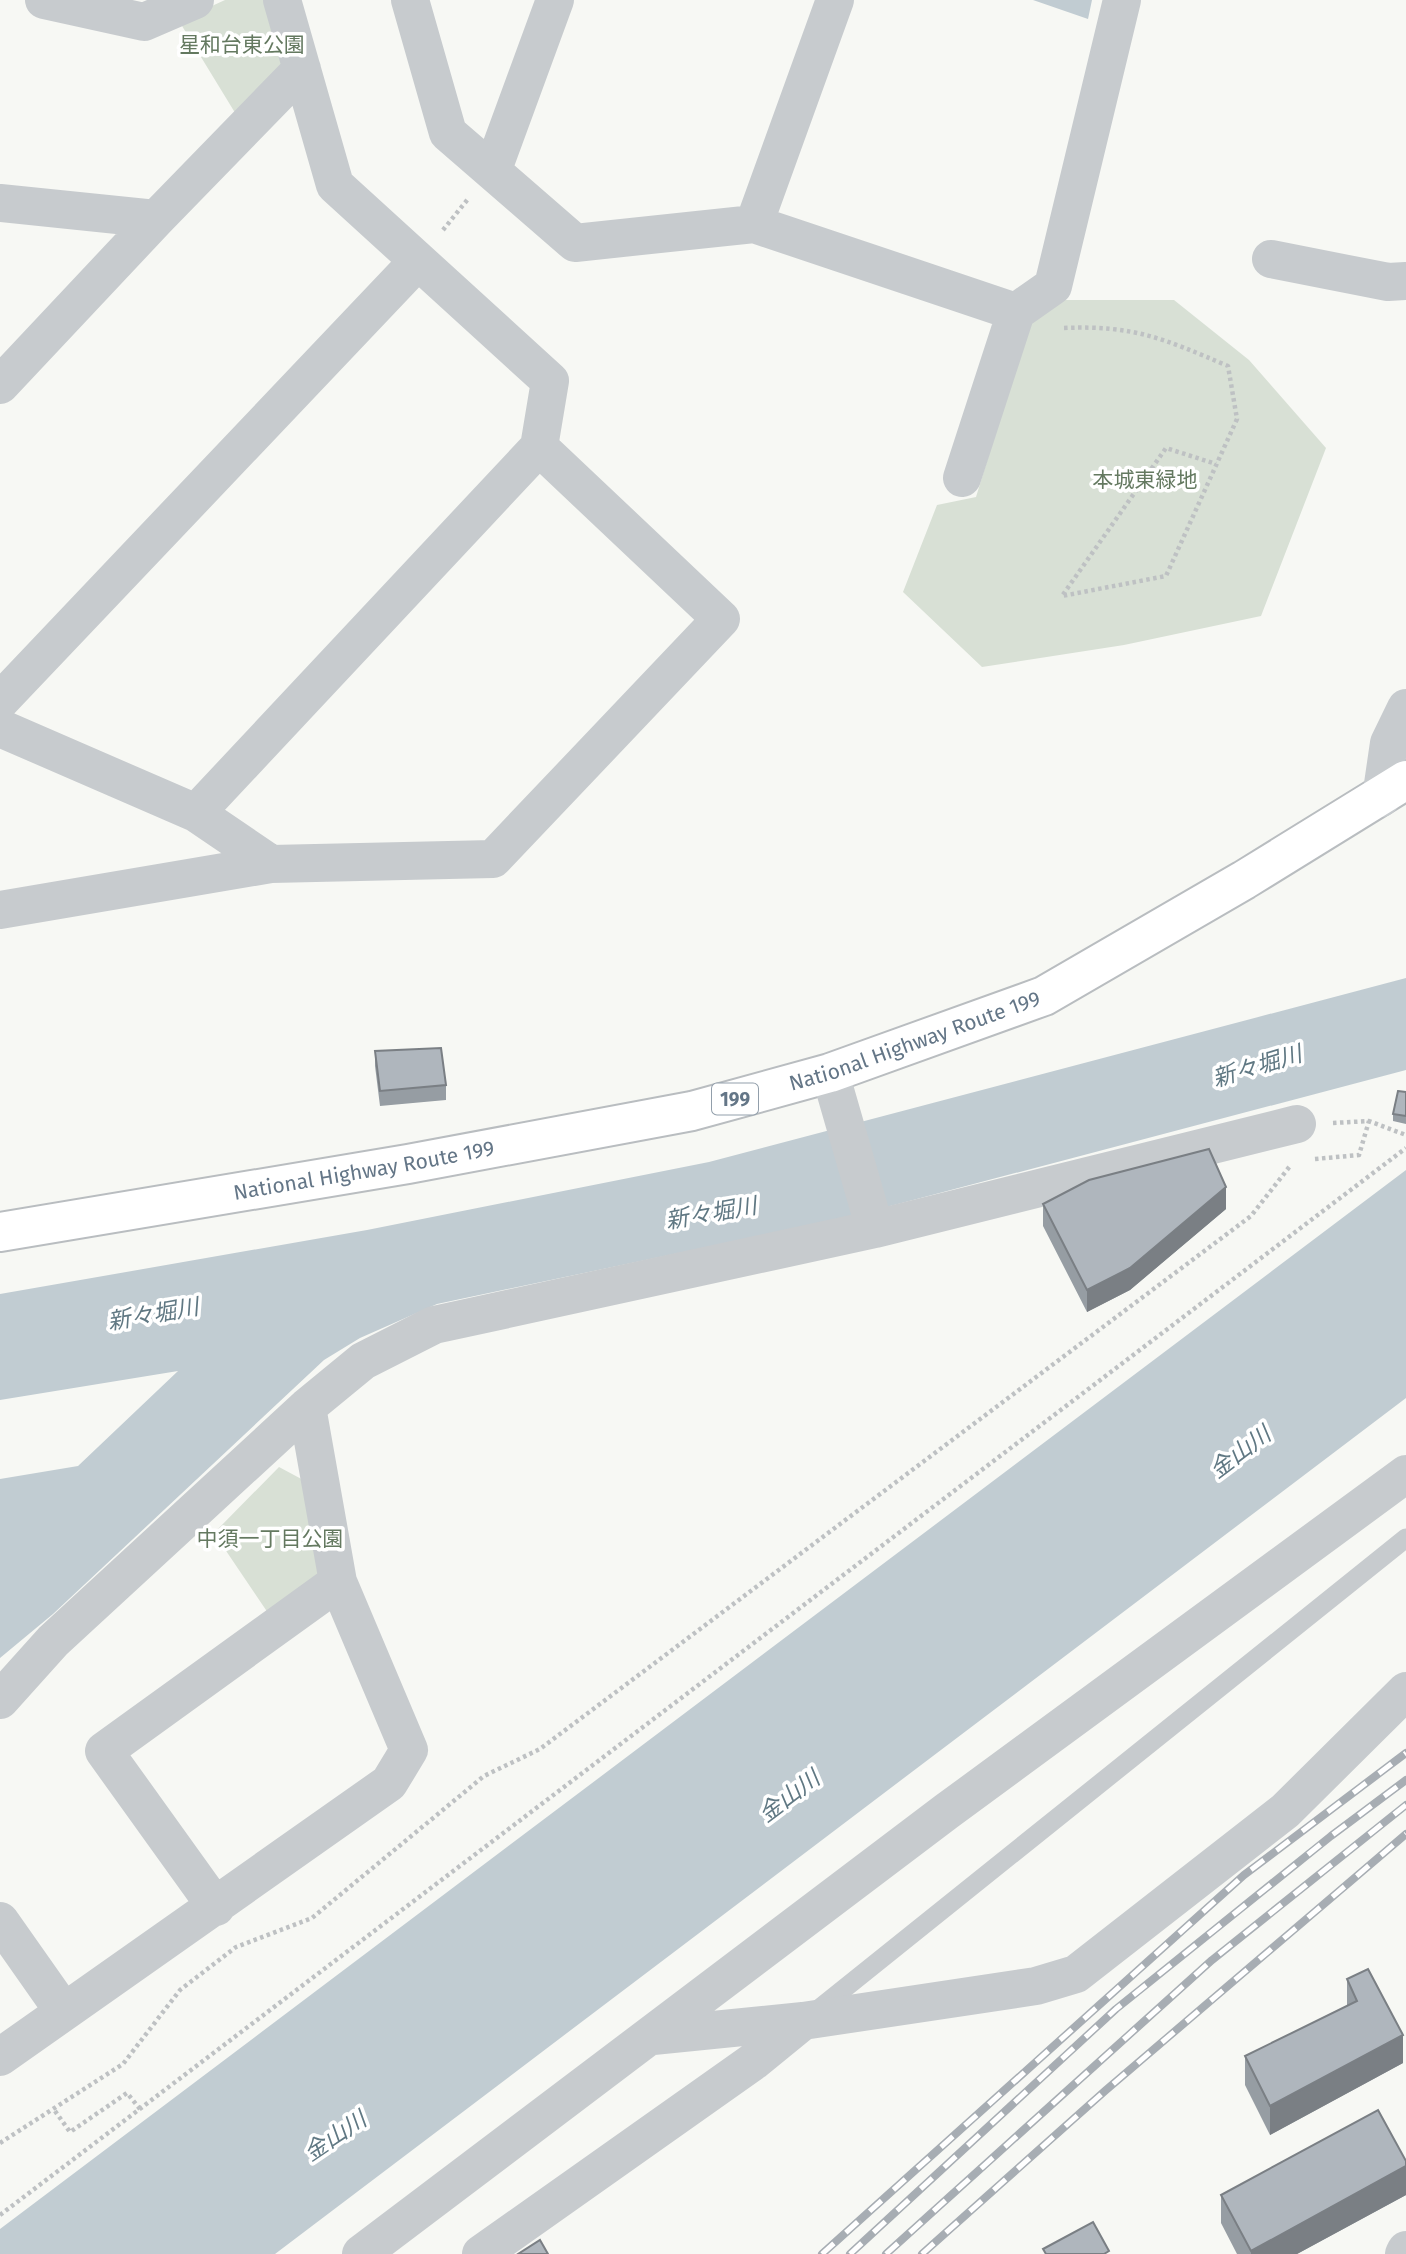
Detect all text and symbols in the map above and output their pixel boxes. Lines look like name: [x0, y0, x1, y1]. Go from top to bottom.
park label: 星和台東公園: [179, 32, 305, 58]
park label: 本城東緑地: [1093, 467, 1198, 493]
street label: National Highway Route 199: [786, 985, 1044, 1097]
water label: 新々堀川: [1209, 1038, 1308, 1093]
road number: 199: [712, 1084, 758, 1114]
street label: National Highway Route 199: [231, 1135, 497, 1206]
water label: 新々堀川: [663, 1191, 762, 1235]
water label: 新々堀川: [105, 1292, 204, 1336]
water label: 金山川: [1204, 1418, 1278, 1484]
park label: 中須一丁目公園: [197, 1526, 344, 1552]
water label: 金山川: [753, 1762, 827, 1828]
water label: 金山川: [299, 2103, 374, 2167]

